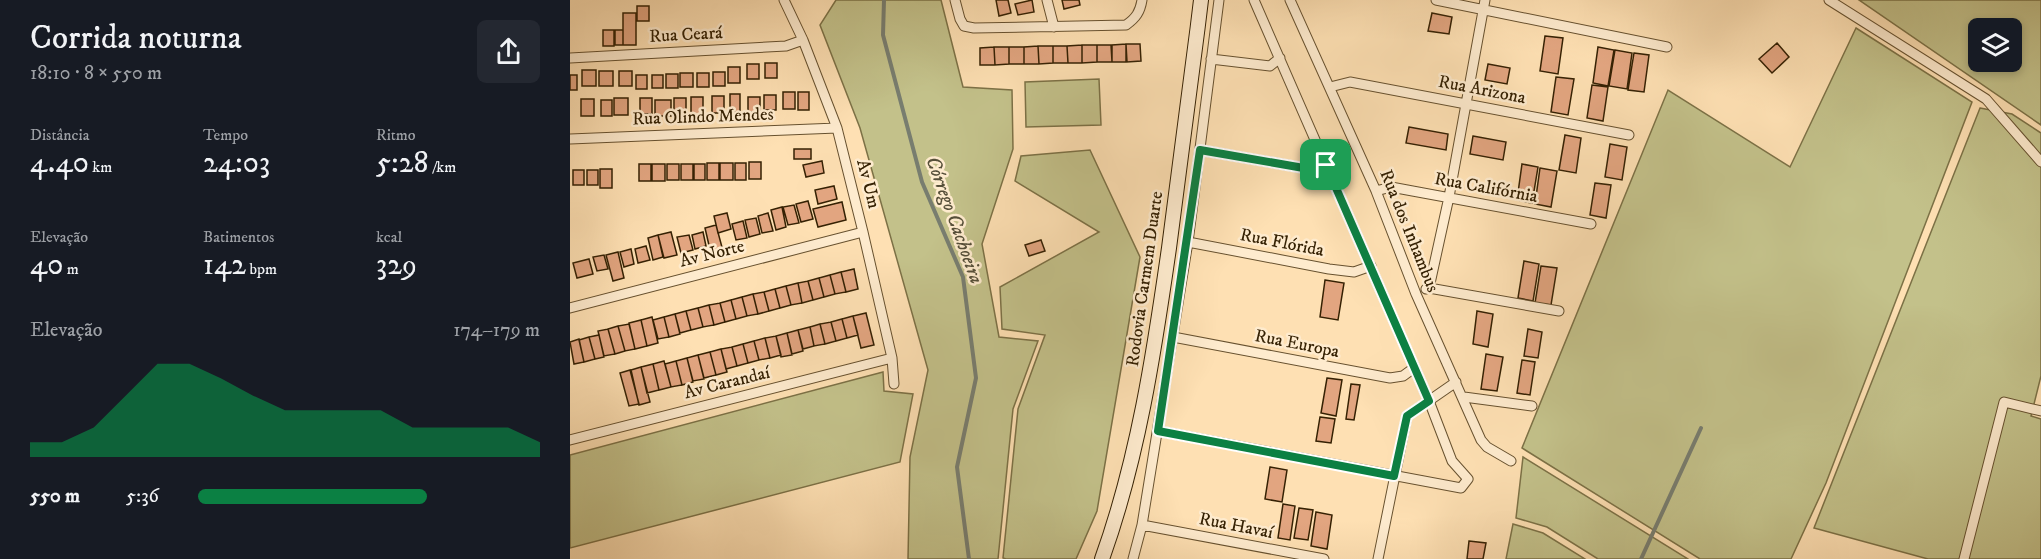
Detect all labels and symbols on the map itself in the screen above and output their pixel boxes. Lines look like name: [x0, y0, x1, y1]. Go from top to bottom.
street label: Rua Ceará: [649, 22, 724, 48]
street label: Rua Arizona: [1436, 71, 1528, 109]
street label: Rua Olindo Mendes: [632, 104, 774, 130]
pin: [1300, 139, 1351, 190]
water label: Córrego Cachoeira: [919, 153, 989, 287]
street label: Av Um: [851, 157, 885, 211]
street label: Rua dos Inhambus: [1374, 166, 1444, 296]
street label: Rua Califórnia: [1433, 168, 1540, 208]
street label: Rodovia Carmem Duarte: [1122, 190, 1168, 368]
street label: Rua Flórida: [1238, 224, 1326, 262]
street label: Av Norte: [677, 235, 747, 273]
street label: Rua Europa: [1253, 325, 1342, 363]
street label: Av Carandaí: [682, 361, 773, 404]
street label: Rua Havaí: [1197, 508, 1276, 544]

